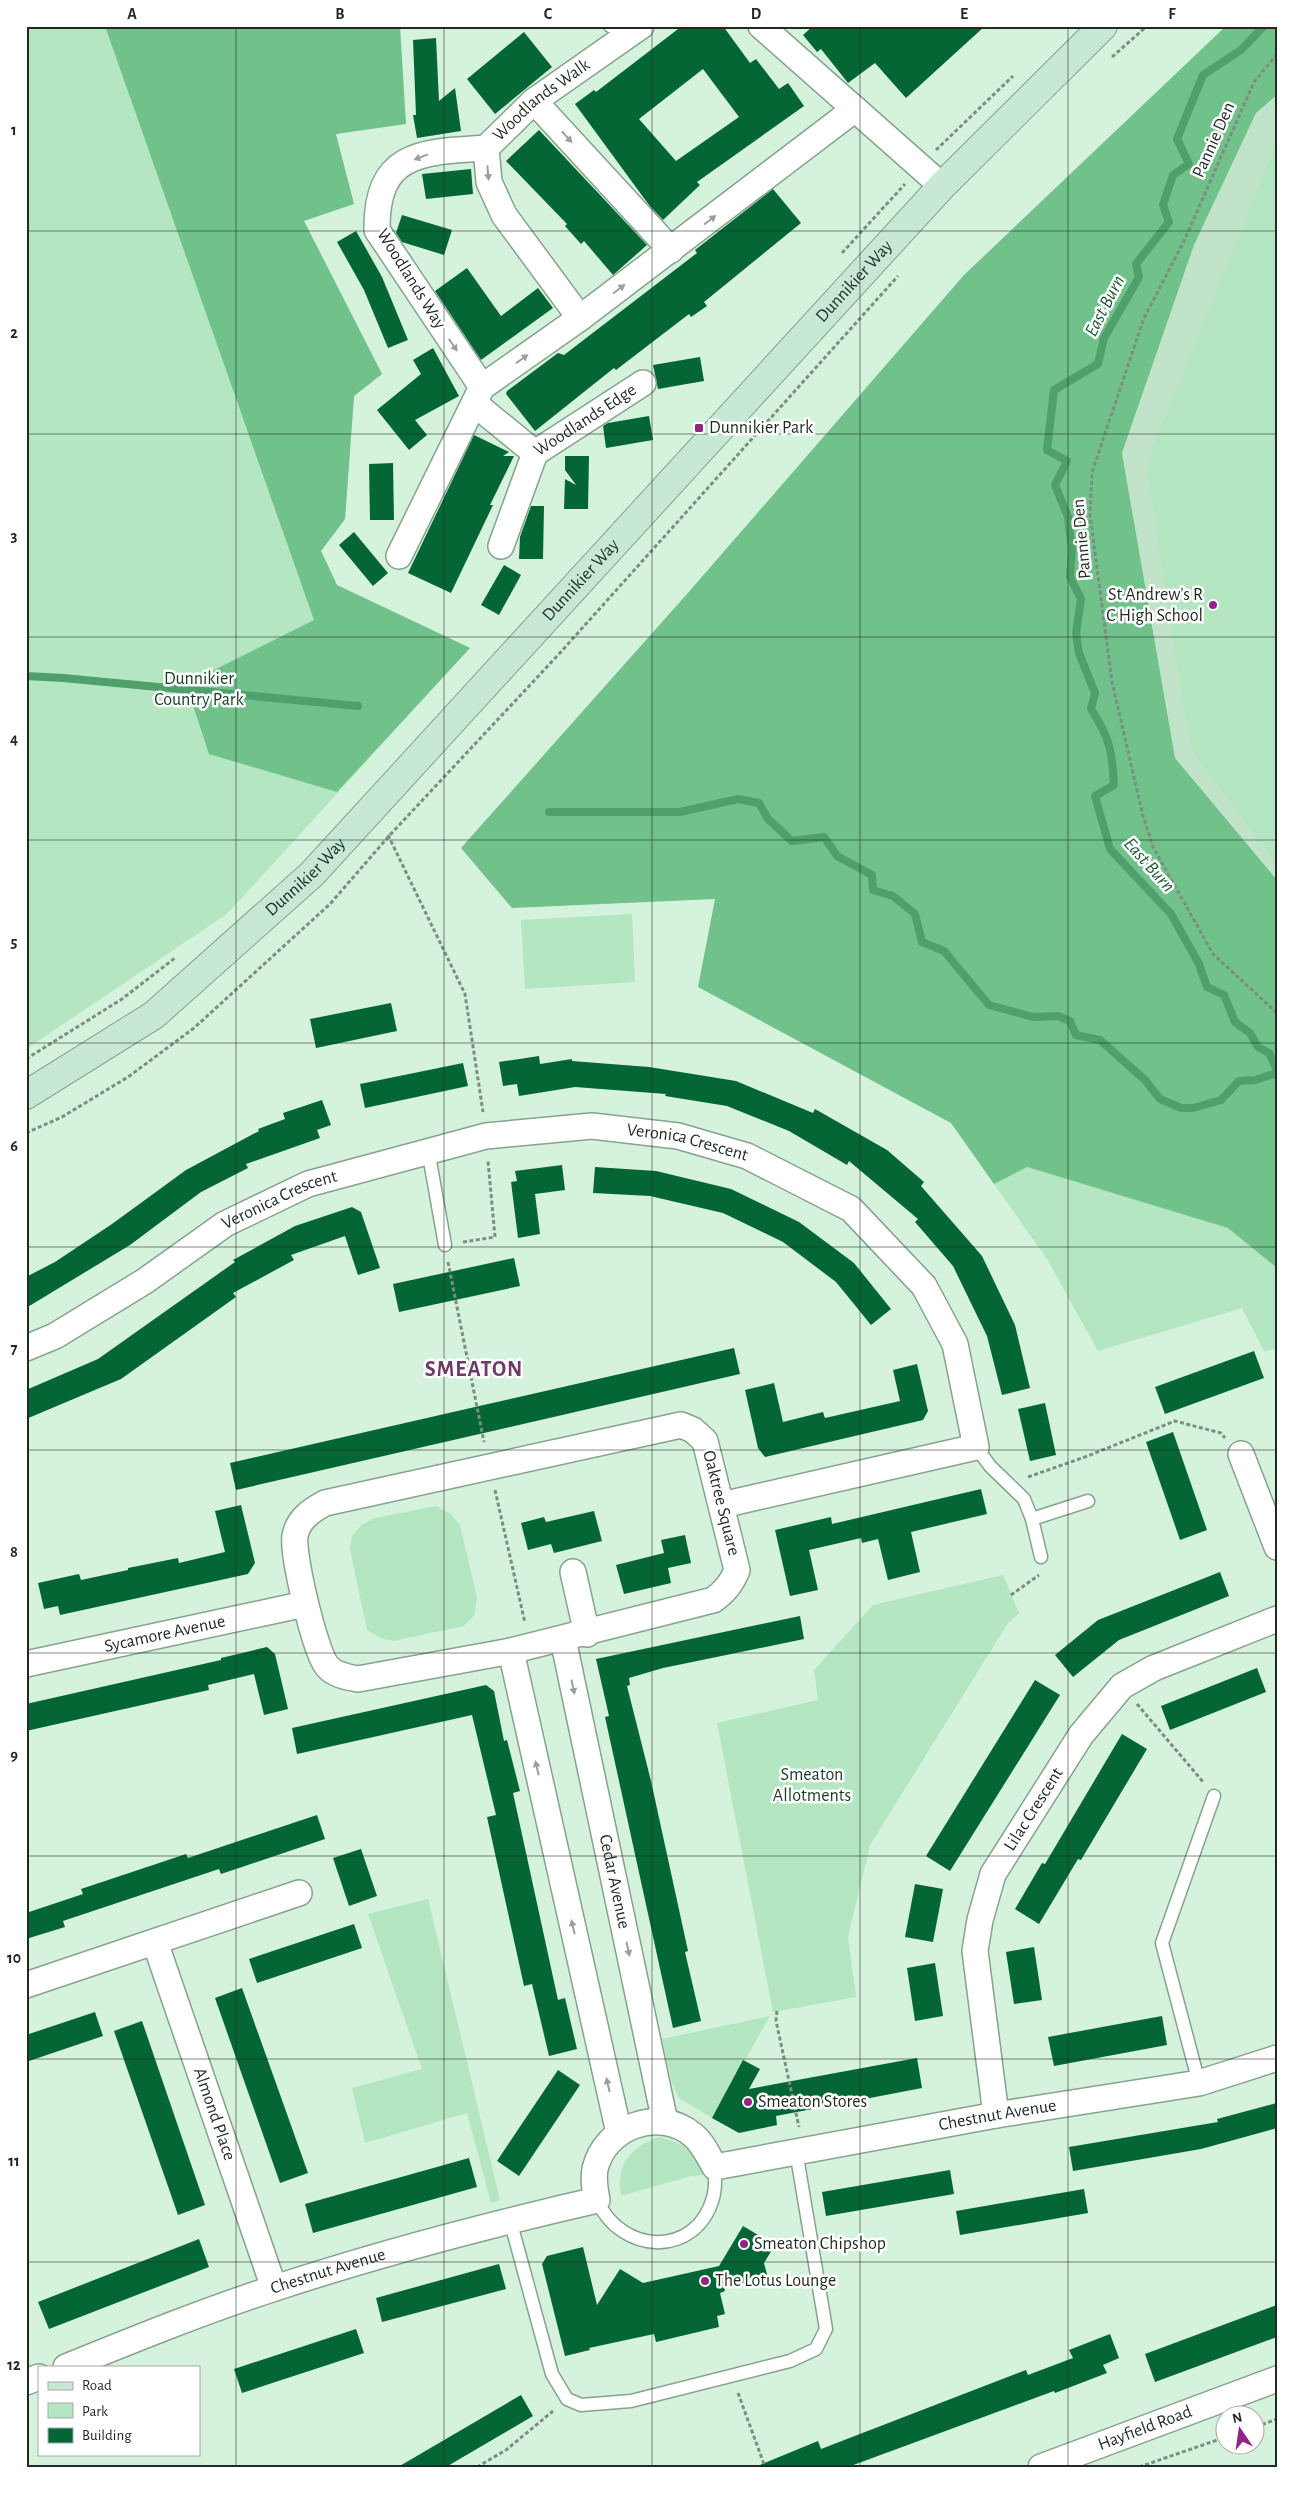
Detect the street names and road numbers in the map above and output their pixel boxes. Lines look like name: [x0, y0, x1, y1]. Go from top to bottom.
street label: Woodlands Walk: [490, 55, 594, 145]
street label: Pannie Den: [1189, 100, 1239, 180]
street label: Woodlands Way: [373, 226, 449, 332]
street label: Dunnikier Way: [813, 237, 896, 326]
street label: Woodlands Edge: [531, 381, 640, 460]
street label: Pannie Den: [1070, 498, 1094, 580]
street label: Dunnikier Way: [539, 536, 623, 625]
street label: Dunnikier Way: [262, 834, 349, 920]
street label: Veronica Crescent: [626, 1121, 750, 1165]
street label: Veronica Crescent: [219, 1167, 339, 1233]
street label: Oaktree Square: [699, 1449, 743, 1557]
street label: Sycamore Avenue: [103, 1612, 227, 1656]
street label: Lilac Crescent: [1001, 1764, 1067, 1854]
street label: Cedar Avenue: [596, 1833, 633, 1931]
street label: Almond Place: [190, 2065, 238, 2163]
street label: Chestnut Avenue: [937, 2097, 1058, 2134]
street label: Chestnut Avenue: [268, 2245, 388, 2298]
street label: Hayfield Road: [1096, 2403, 1194, 2454]

